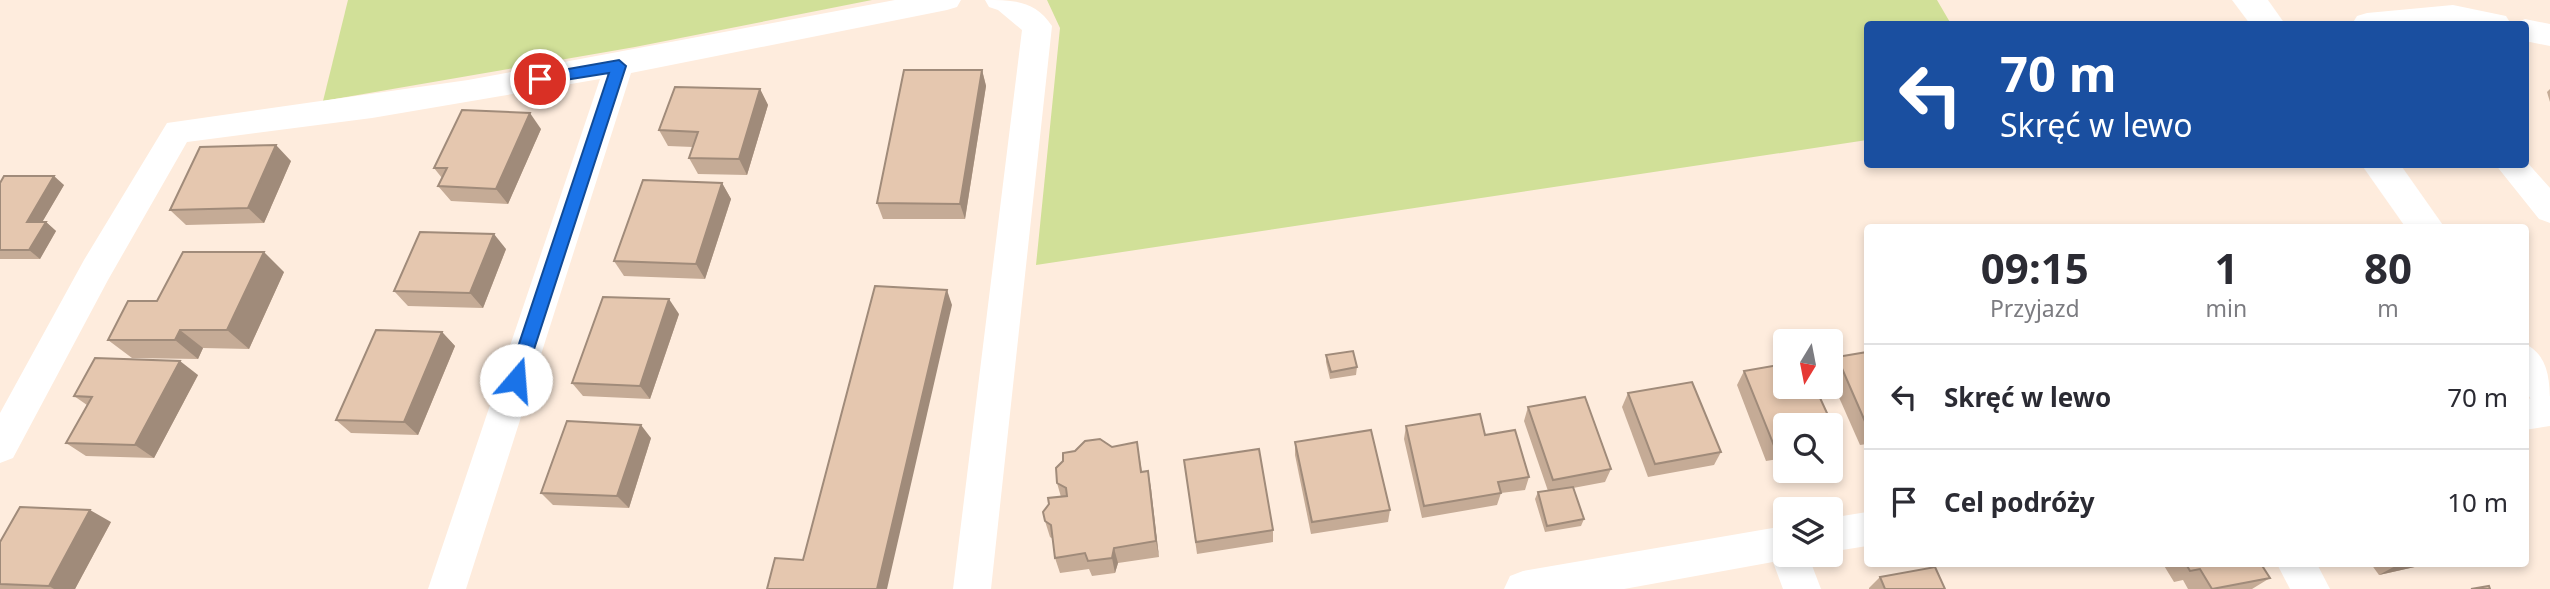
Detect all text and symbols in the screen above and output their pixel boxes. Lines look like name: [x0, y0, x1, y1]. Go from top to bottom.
text: 70 m: [2000, 40, 2117, 106]
pin: [510, 49, 570, 109]
icon: left: [1885, 49, 1976, 140]
icon: arrive: [521, 60, 559, 98]
text: Skręć w lewo: [2000, 103, 2193, 146]
text: 09:15: [1981, 239, 2089, 296]
text: 1: [2214, 239, 2238, 296]
text: 80: [2364, 239, 2412, 296]
text: Przyjazd: [1990, 292, 2080, 324]
text: min: [2206, 292, 2247, 324]
text: m: [2377, 292, 2399, 324]
north arrow: [1773, 329, 1843, 399]
map controls: [1773, 329, 1843, 567]
position arrow: [479, 343, 553, 417]
icon: left: [1885, 378, 1923, 416]
text: Skręć w lewo: [1944, 379, 2111, 415]
text: 70 m: [2447, 379, 2508, 415]
button: search: [1773, 413, 1843, 483]
icon: arrive: [1885, 483, 1923, 521]
text: Cel podróży: [1944, 484, 2095, 520]
text: 10 m: [2447, 484, 2508, 520]
button: layers: [1773, 497, 1843, 567]

